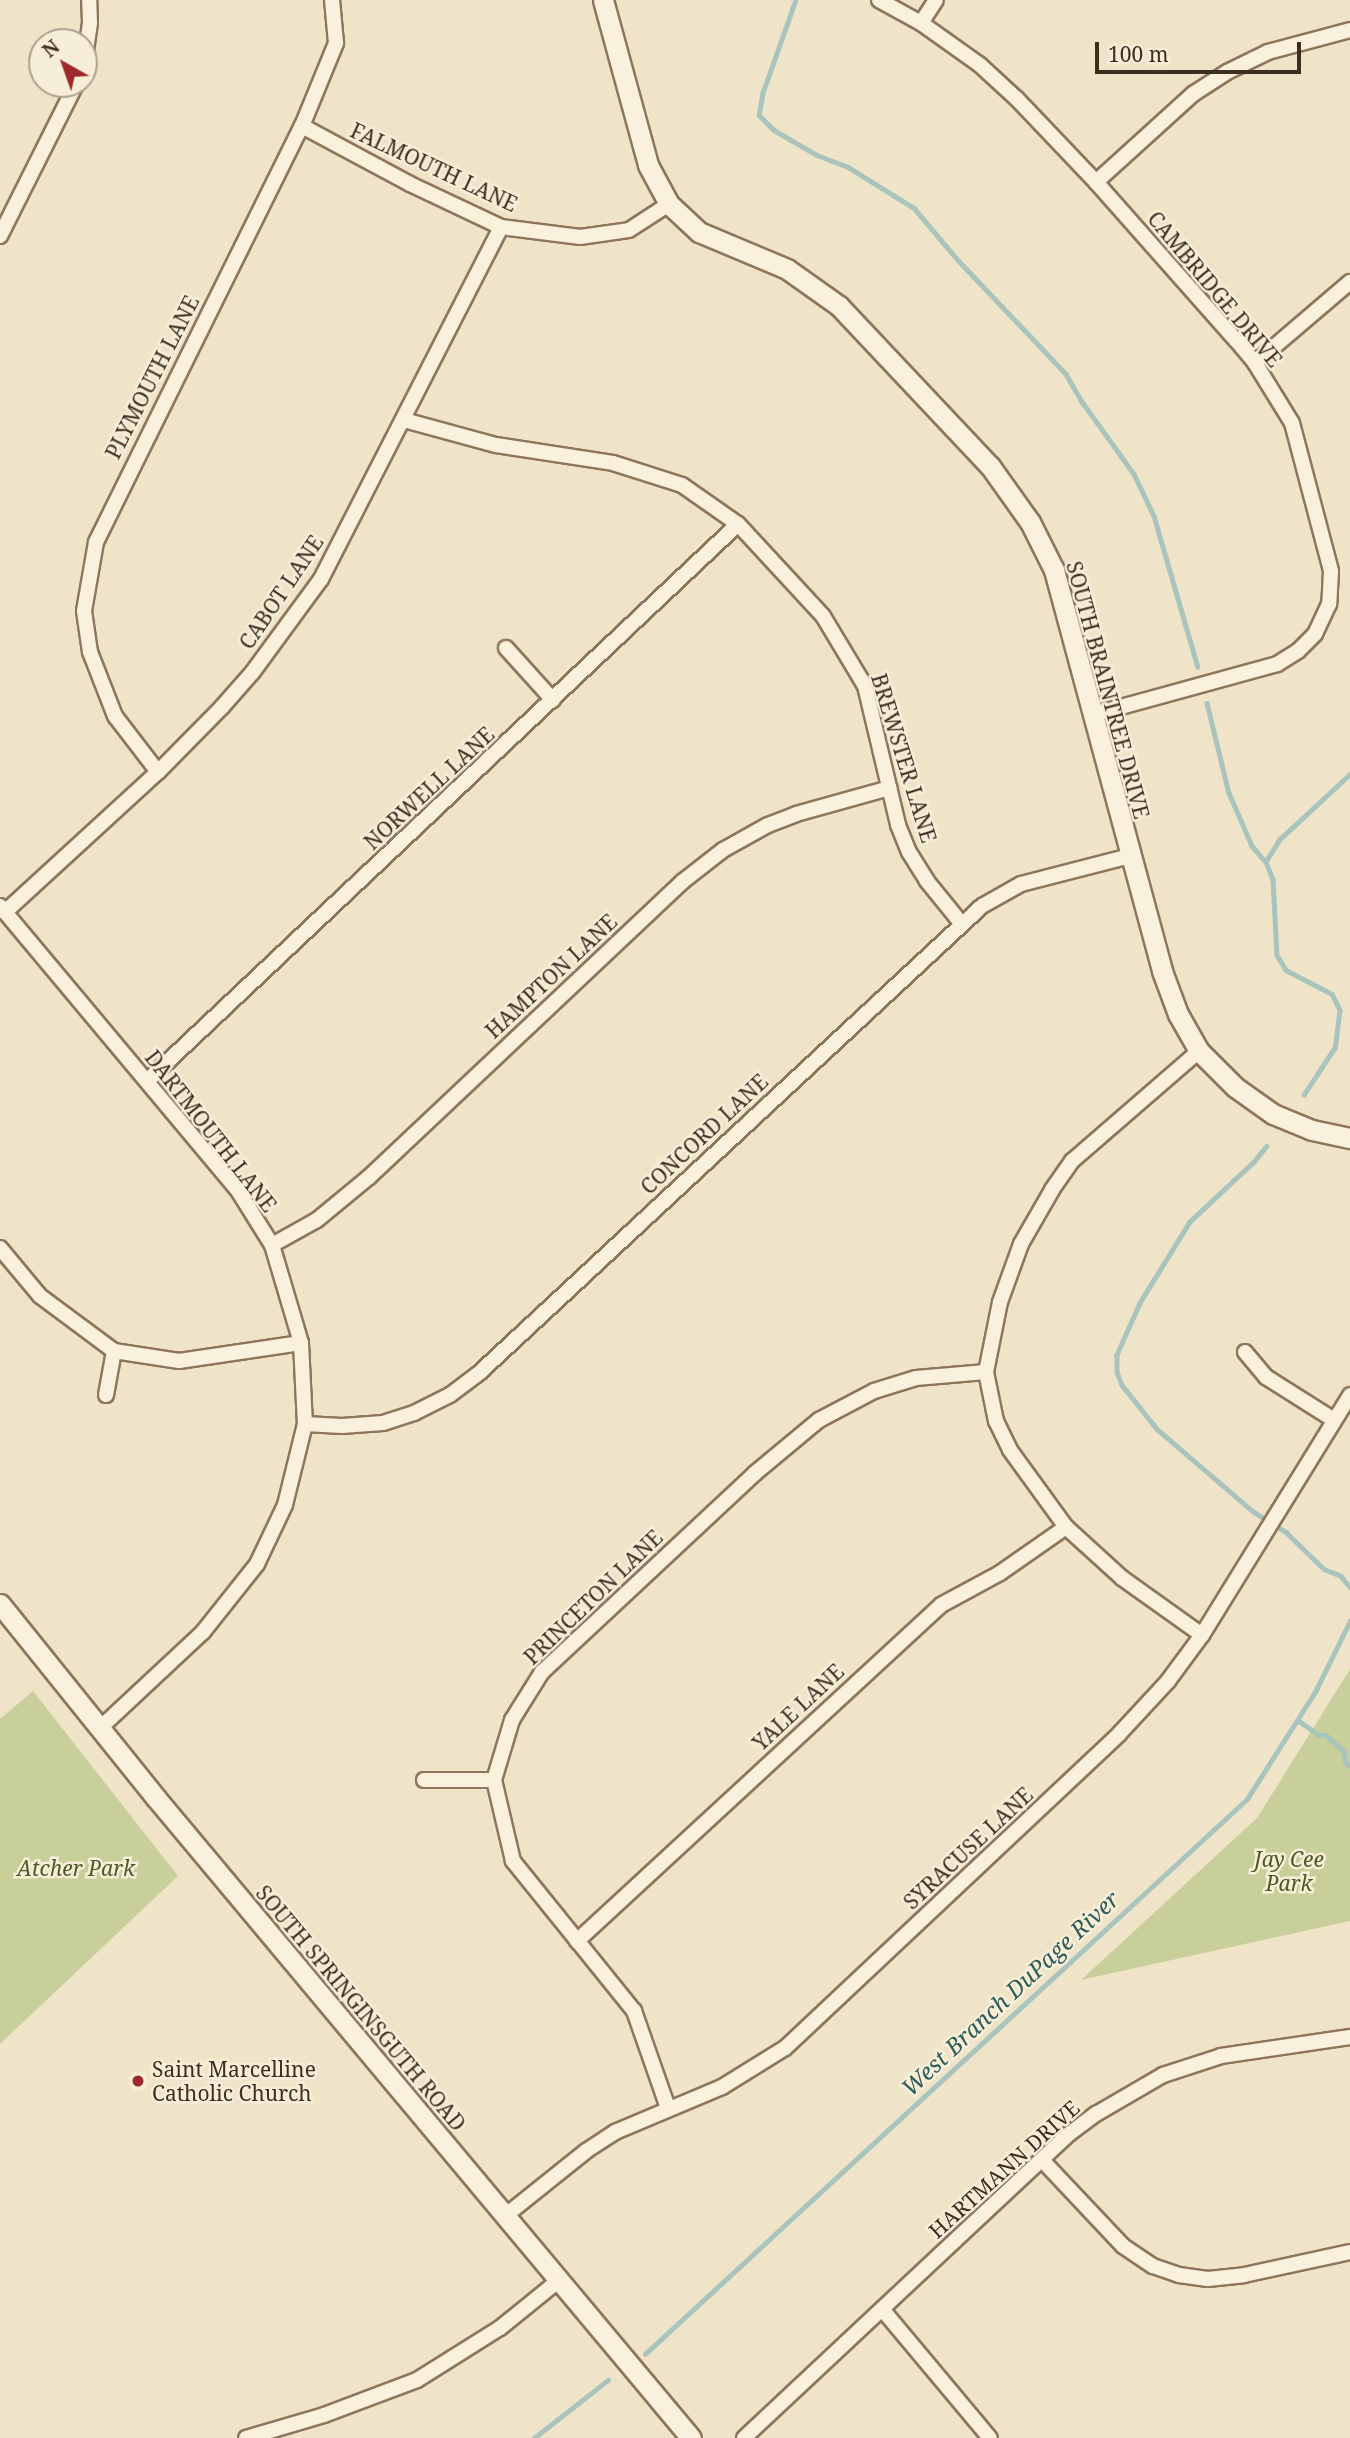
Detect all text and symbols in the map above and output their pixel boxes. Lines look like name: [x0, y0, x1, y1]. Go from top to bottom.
north arrow: [28, 28, 98, 98]
scale bar: [1098, 28, 1304, 72]
text: N: [37, 34, 65, 63]
text: 100 m: [1108, 40, 1169, 68]
street label: FALMOUTH LANE: [347, 117, 521, 217]
street label: CAMBRIDGE DRIVE: [1143, 206, 1287, 372]
street label: PLYMOUTH LANE: [100, 291, 204, 463]
street label: CABOT LANE: [234, 530, 328, 654]
street label: SOUTH BRAINTREE DRIVE: [1061, 559, 1155, 821]
street label: BREWSTER LANE: [866, 670, 942, 846]
street label: NORWELL LANE: [359, 721, 499, 855]
street label: HAMPTON LANE: [480, 909, 622, 1043]
street label: DARTMOUTH LANE: [140, 1045, 282, 1217]
street label: CONCORD LANE: [635, 1069, 773, 1199]
street label: PRINCETON LANE: [519, 1524, 667, 1670]
street label: YALE LANE: [747, 1659, 849, 1755]
street label: SYRACUSE LANE: [898, 1782, 1038, 1914]
park label: Jay Cee Park: [1254, 1846, 1324, 1896]
park label: Atcher Park: [17, 1855, 135, 1881]
street label: SOUTH SPRINGINSGUTH ROAD: [251, 1880, 471, 2136]
water label: West Branch DuPage River: [895, 1885, 1125, 2101]
place label: Saint Marcelline Catholic Church: [152, 2056, 316, 2106]
marker: Saint Marcelline Catholic Church: [130, 2073, 146, 2089]
street label: HARTMANN DRIVE: [924, 2095, 1084, 2243]

